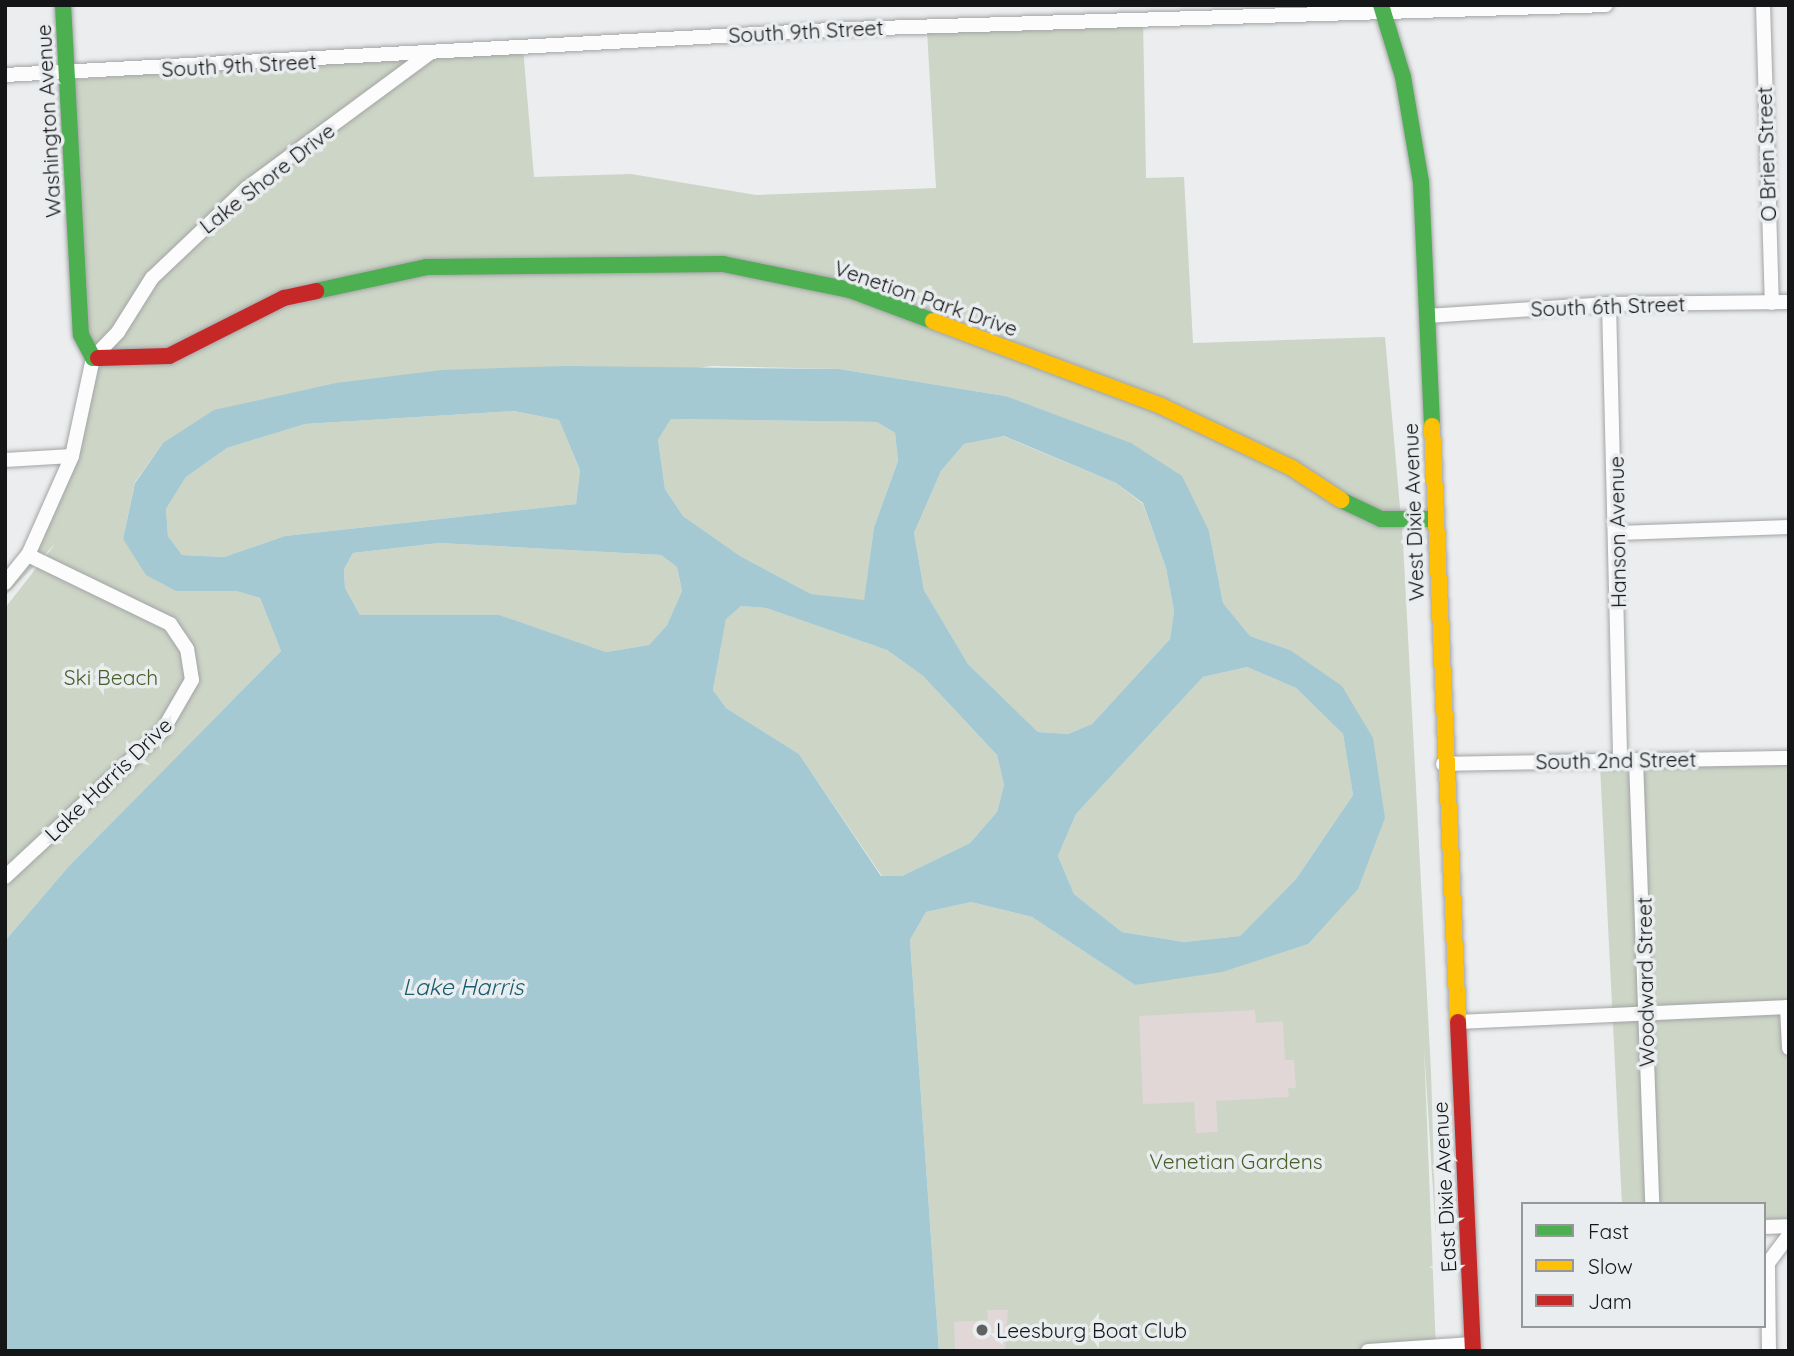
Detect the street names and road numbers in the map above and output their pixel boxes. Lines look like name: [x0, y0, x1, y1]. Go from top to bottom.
street label: South 9th Street: [728, 14, 884, 48]
street label: Washington Avenue: [30, 24, 66, 218]
street label: South 9th Street: [161, 48, 317, 82]
street label: O Brien Street: [1751, 86, 1781, 222]
street label: Lake Shore Drive: [194, 117, 340, 239]
street label: Venetion Park Drive: [831, 255, 1021, 341]
street label: South 6th Street: [1530, 291, 1686, 321]
street label: West Dixie Avenue: [1397, 423, 1429, 601]
street label: Hanson Avenue: [1603, 456, 1631, 608]
street label: Lake Harris Drive: [39, 712, 177, 846]
street label: South 2nd Street: [1535, 746, 1697, 774]
street label: Woodward Street: [1631, 897, 1659, 1067]
street label: East Dixie Avenue: [1427, 1101, 1461, 1273]

